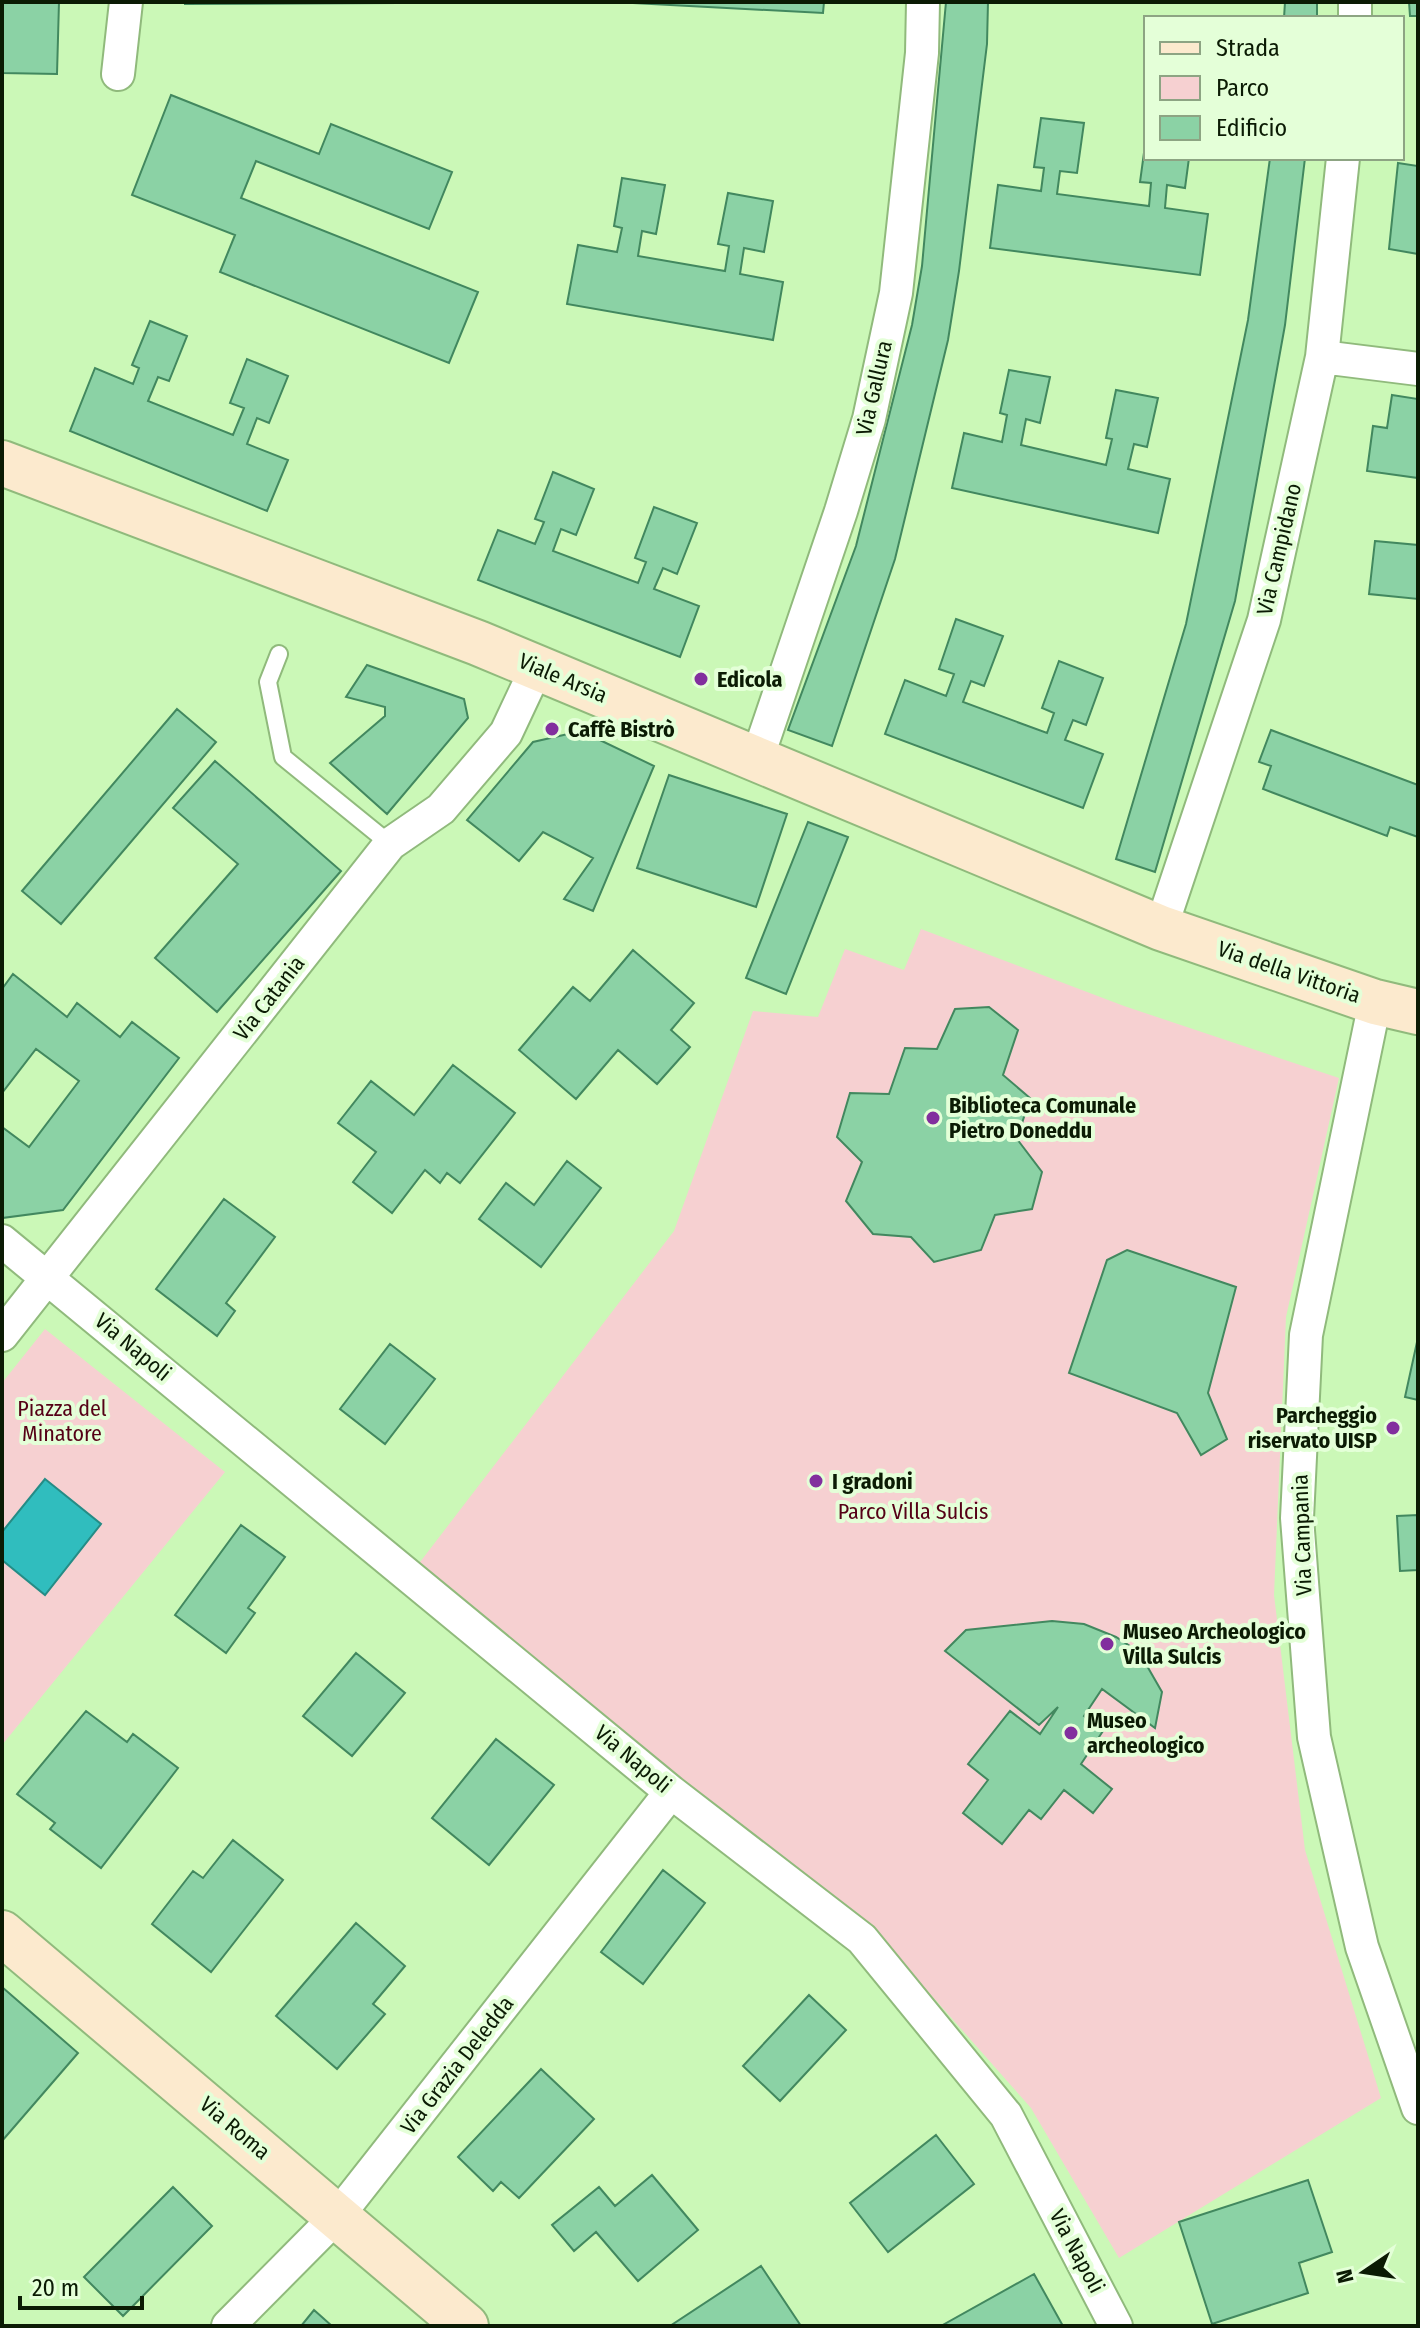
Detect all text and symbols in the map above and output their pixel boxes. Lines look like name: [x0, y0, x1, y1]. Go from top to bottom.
legend: [1144, 16, 1404, 160]
text: Strada: [1216, 34, 1280, 62]
text: Parco: [1216, 74, 1269, 102]
text: Edificio: [1216, 114, 1287, 142]
street label: Via Gallura: [850, 338, 898, 438]
street label: Via Campidano: [1251, 481, 1307, 617]
street label: Viale Arsia: [515, 647, 611, 709]
place label: Edicola: [717, 666, 782, 693]
marker: Edicola: [692, 670, 710, 688]
place label: Caffè Bistrò: [568, 716, 675, 743]
marker: Caffè Bistrò: [543, 720, 561, 738]
street label: Via della Vittoria: [1214, 935, 1364, 1009]
street label: Via Catania: [228, 950, 310, 1046]
place label: Biblioteca Comunale Pietro Doneddu: [949, 1092, 1136, 1144]
marker: Biblioteca Comunale Pietro Doneddu: [924, 1109, 942, 1127]
street label: Via Napoli: [89, 1307, 177, 1387]
park label: Piazza del Minatore: [17, 1395, 107, 1447]
place label: Parcheggio riservato UISP: [1248, 1402, 1377, 1454]
marker: Parcheggio riservato UISP: [1384, 1419, 1402, 1437]
place label: I gradoni: [832, 1468, 913, 1495]
marker: I gradoni: [807, 1472, 825, 1490]
street label: Via Campania: [1286, 1474, 1318, 1596]
park label: Parco Villa Sulcis: [838, 1498, 988, 1525]
place label: Museo Archeologico Villa Sulcis: [1122, 1618, 1306, 1670]
marker: Museo Archeologico Villa Sulcis: [1098, 1635, 1116, 1653]
place label: Museo archeologico: [1087, 1707, 1205, 1759]
street label: Via Napoli: [589, 1719, 677, 1799]
marker: Museo archeologico: [1062, 1724, 1080, 1742]
street label: Via Grazia Deledda: [395, 1991, 519, 2139]
street label: Via Roma: [194, 2091, 276, 2165]
street label: Via Napoli: [1044, 2204, 1110, 2298]
north arrow: [1324, 2232, 1404, 2312]
scale bar: [20, 2260, 142, 2310]
text: N: [1330, 2267, 1360, 2286]
text: 20 m: [32, 2274, 79, 2302]

